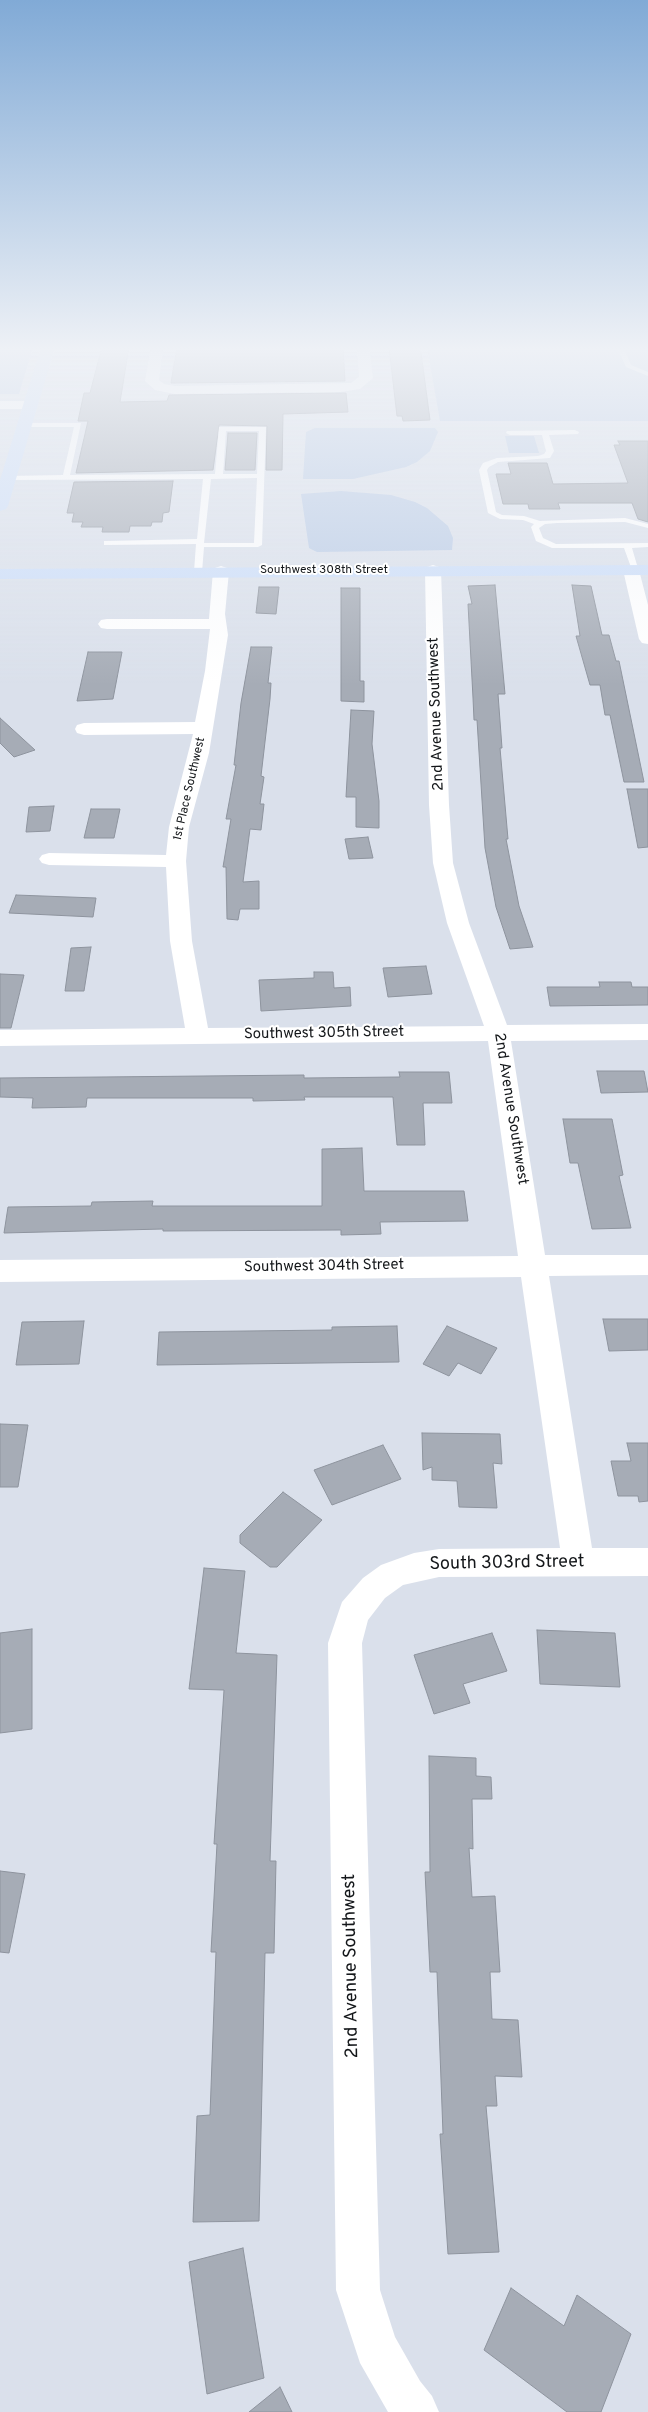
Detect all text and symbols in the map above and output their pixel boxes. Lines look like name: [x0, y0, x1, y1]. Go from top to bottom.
street label: Southwest 308th Street: [260, 564, 388, 578]
street label: 2nd Avenue Southwest: [425, 637, 449, 791]
street label: 1st Place Southwest: [171, 736, 209, 842]
street label: Southwest 305th Street: [244, 1024, 404, 1044]
street label: 2nd Avenue Southwest: [489, 1032, 531, 1186]
street label: Southwest 304th Street: [244, 1257, 404, 1277]
street label: South 303rd Street: [429, 1552, 585, 1576]
street label: 2nd Avenue Southwest: [340, 1874, 364, 2058]

